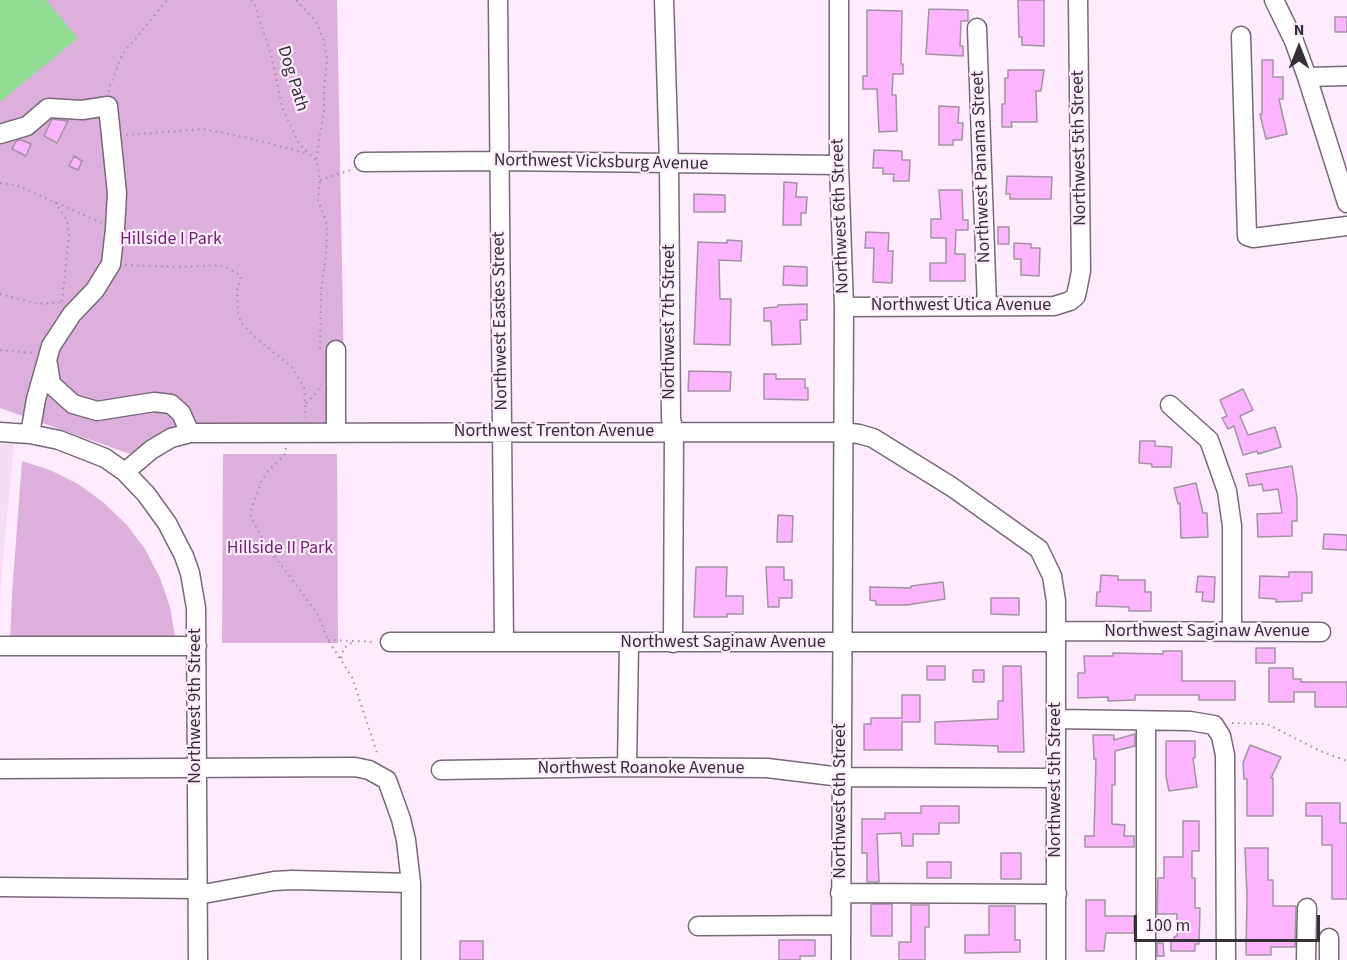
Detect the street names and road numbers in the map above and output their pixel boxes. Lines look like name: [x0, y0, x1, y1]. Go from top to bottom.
street label: Dog Path: [272, 44, 312, 114]
street label: Northwest 5th Street: [1068, 70, 1092, 226]
street label: Northwest Panama Street: [968, 71, 996, 263]
street label: Northwest 6th Street: [827, 138, 855, 294]
street label: Northwest Vicksburg Avenue: [494, 150, 708, 176]
street label: Northwest Eastes Street: [489, 231, 513, 411]
street label: Northwest 7th Street: [659, 244, 681, 400]
street label: Northwest Utica Avenue: [871, 295, 1051, 317]
street label: Northwest Trenton Avenue: [454, 421, 654, 443]
street label: Northwest Saginaw Avenue: [1104, 621, 1310, 643]
street label: Northwest 9th Street: [185, 628, 207, 784]
street label: Northwest Saginaw Avenue: [620, 632, 826, 654]
street label: Northwest 5th Street: [1045, 702, 1067, 858]
street label: Northwest 6th Street: [830, 723, 852, 879]
street label: Northwest Roanoke Avenue: [537, 758, 745, 780]

